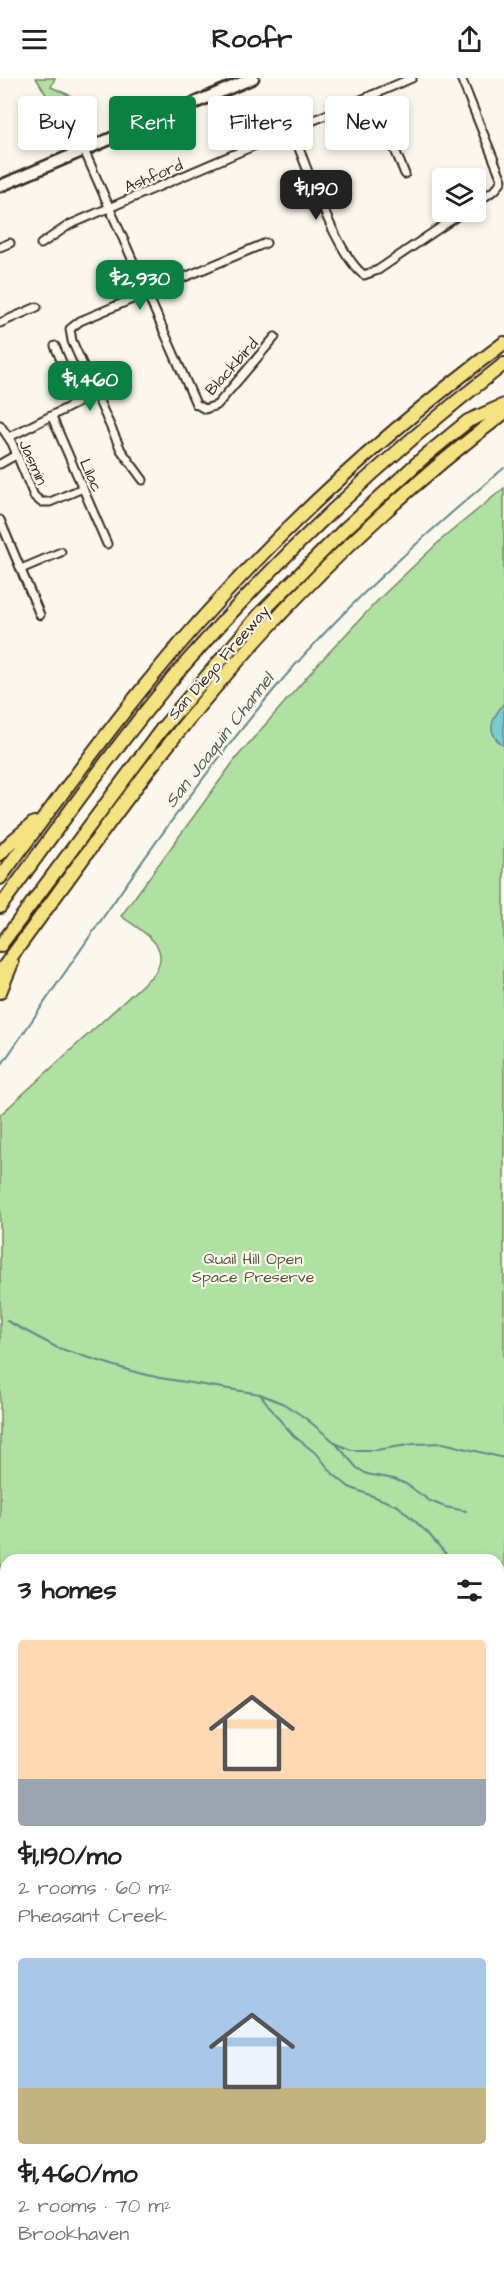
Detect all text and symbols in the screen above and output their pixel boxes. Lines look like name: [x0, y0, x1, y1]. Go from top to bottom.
text: Roofr: [212, 20, 292, 58]
icon: menu: [18, 23, 51, 56]
icon: share: [453, 23, 486, 56]
chip: Buy: [18, 96, 97, 150]
chip: Rent: [109, 96, 196, 150]
chip: Filters: [208, 96, 313, 150]
chip: New: [325, 96, 409, 150]
street label: Ashford: [121, 154, 186, 198]
map controls: [432, 168, 486, 222]
button: layers: [432, 168, 486, 222]
pin: $1,190: [267, 170, 365, 221]
text: $1,190: [294, 175, 338, 203]
pin: $2,930: [91, 260, 189, 311]
text: $2,930: [110, 265, 170, 293]
street label: Blackbird: [200, 333, 263, 400]
pin: $1,460: [41, 361, 139, 412]
text: $1,460: [62, 366, 118, 394]
street label: Jasmin: [13, 436, 53, 489]
street label: Lilac: [74, 455, 108, 496]
street label: San Diego Freeway: [163, 601, 276, 725]
water label: San Joaquin Channel: [159, 666, 281, 813]
park label: Quail Hill Open Space Preserve: [192, 1248, 315, 1288]
text: 3 homes: [18, 1572, 117, 1608]
icon: filters: [453, 1574, 486, 1607]
icon: home: [198, 1679, 306, 1787]
text: $1,190/mo: [18, 1838, 122, 1874]
text: 2 rooms · 60 m²: [18, 1874, 172, 1902]
text: Pheasant Creek: [18, 1902, 167, 1930]
icon: home: [198, 1997, 306, 2105]
text: $1,460/mo: [18, 2156, 138, 2192]
text: 2 rooms · 70 m²: [18, 2192, 171, 2220]
text: Brookhaven: [18, 2220, 129, 2248]

